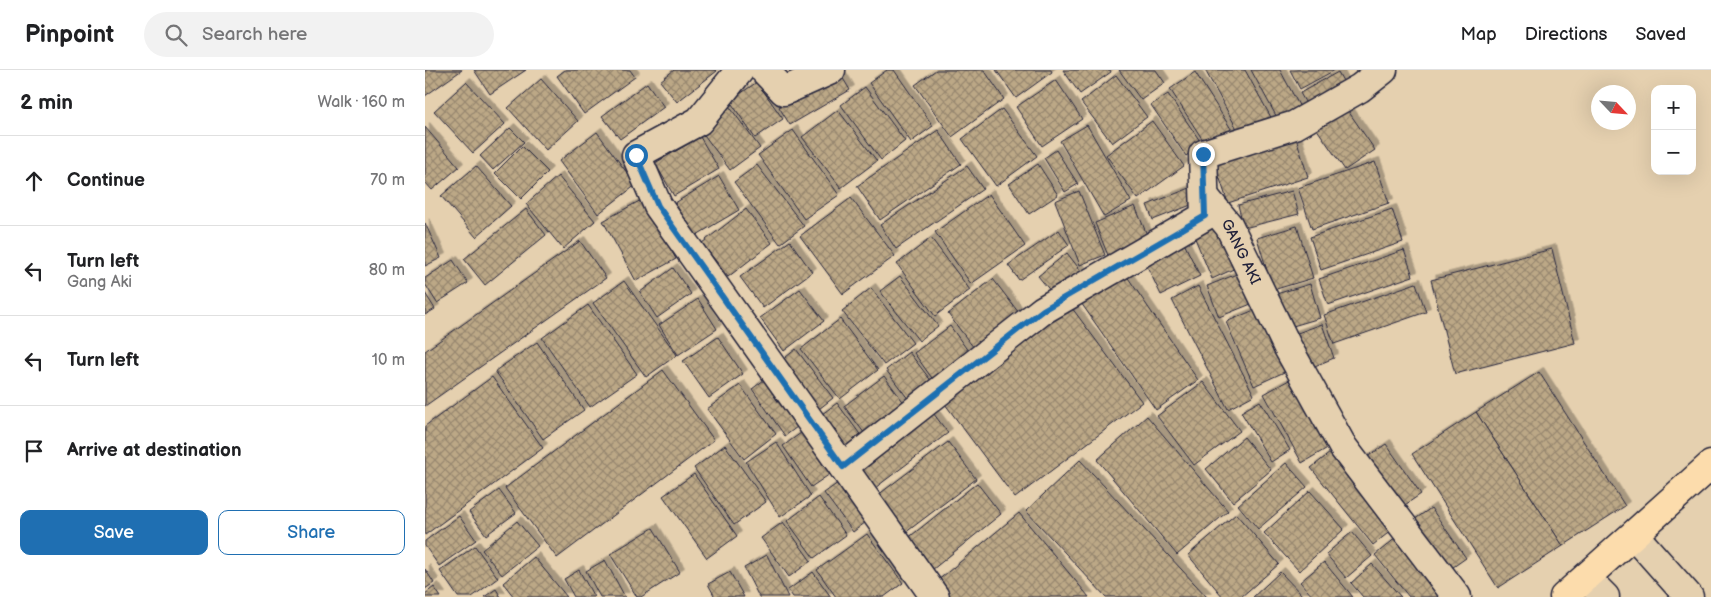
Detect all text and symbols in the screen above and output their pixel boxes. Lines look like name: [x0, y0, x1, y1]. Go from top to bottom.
search box: [144, 12, 494, 57]
text: Pinpoint: [25, 20, 114, 49]
icon: search: [162, 21, 190, 49]
text: Search here: [202, 23, 307, 46]
text: Map: [1461, 24, 1497, 45]
text: Directions: [1525, 24, 1607, 45]
text: Saved: [1635, 24, 1686, 45]
north arrow: [1591, 85, 1636, 130]
map controls: [1651, 85, 1696, 175]
button: +: [1651, 85, 1696, 130]
text: 2 min: [20, 90, 73, 115]
text: Walk · 160 m: [317, 93, 405, 112]
button: −: [1651, 130, 1696, 175]
route end: [1192, 143, 1215, 166]
route start: [625, 144, 648, 167]
icon: ahead: [20, 167, 48, 195]
text: Continue: [67, 169, 145, 192]
text: 70 m: [370, 171, 405, 190]
street label: GANG AKI: [1217, 215, 1265, 288]
text: Turn left: [67, 250, 139, 273]
icon: left: [20, 257, 48, 285]
text: 80 m: [369, 261, 405, 280]
text: Gang Aki: [67, 273, 132, 292]
icon: left: [20, 347, 48, 375]
text: Turn left: [67, 349, 139, 372]
text: 10 m: [372, 351, 405, 370]
icon: arrive: [20, 437, 48, 465]
text: Arrive at destination: [67, 439, 242, 462]
button: Save: [20, 510, 208, 555]
button: Share: [218, 510, 405, 555]

